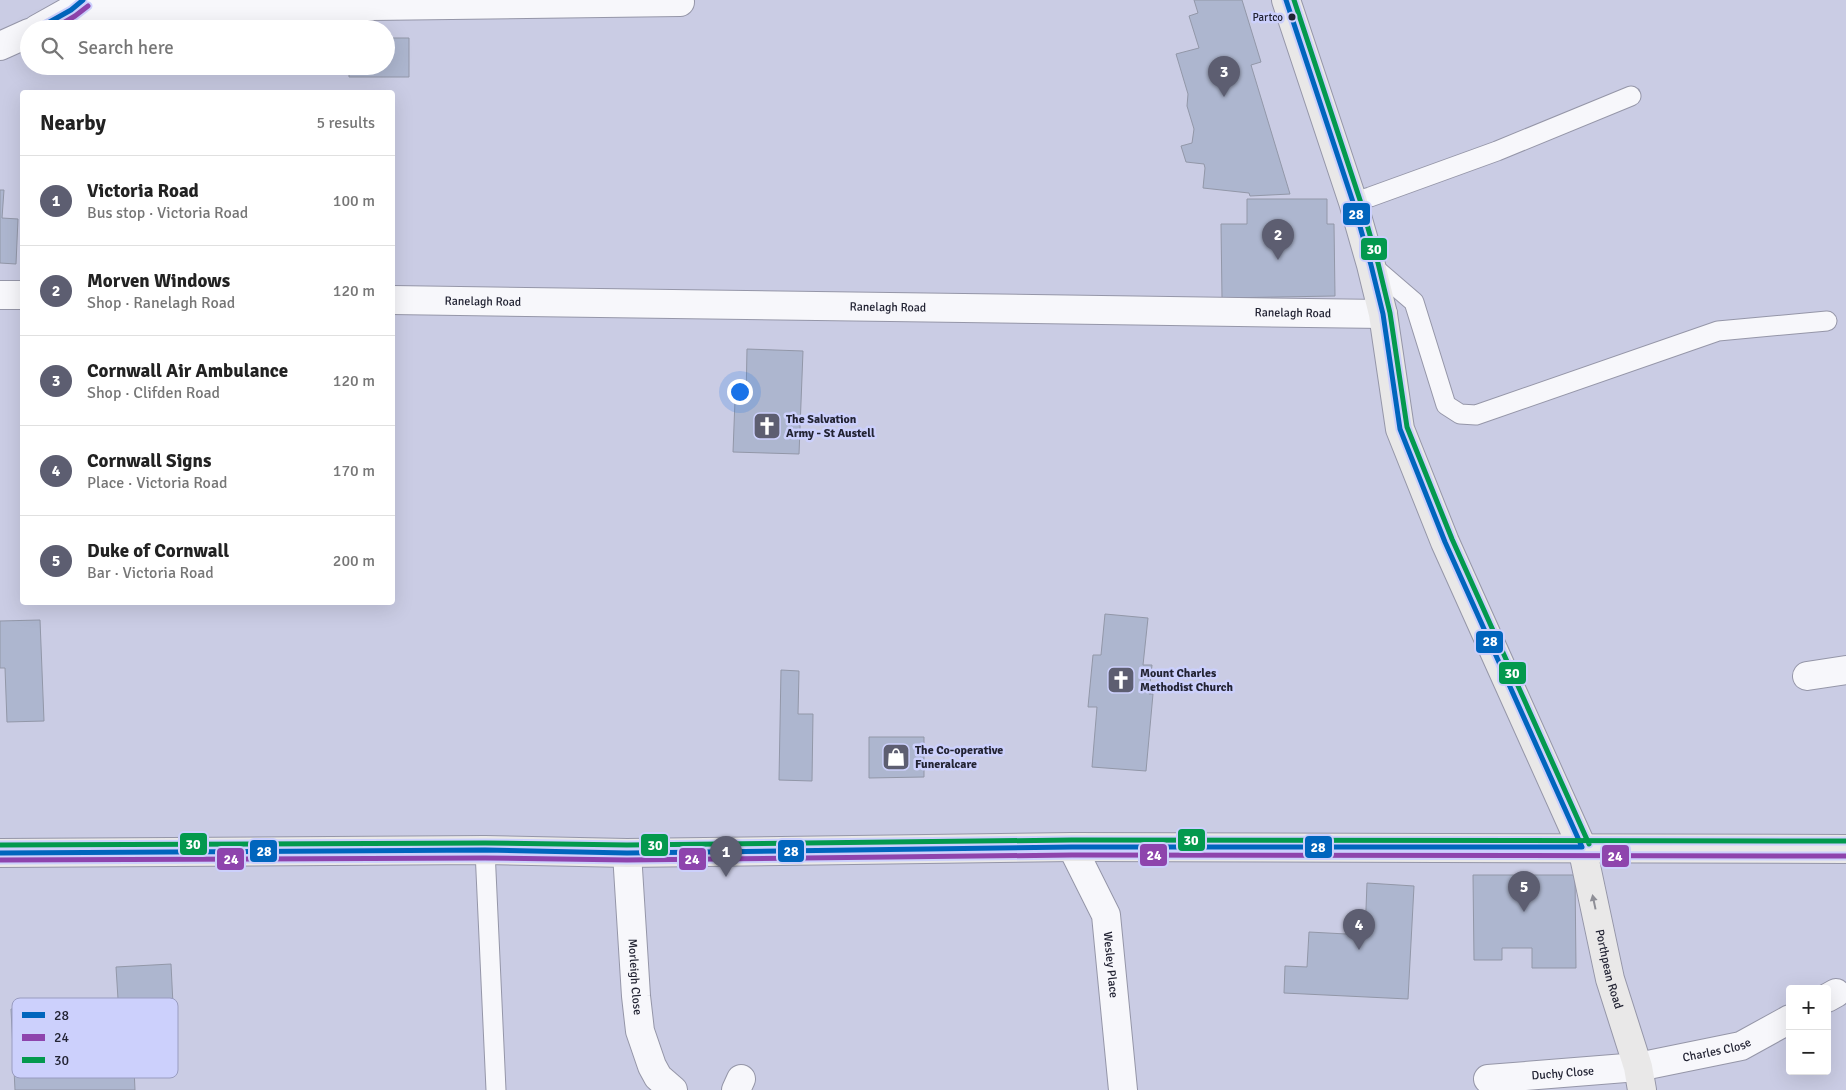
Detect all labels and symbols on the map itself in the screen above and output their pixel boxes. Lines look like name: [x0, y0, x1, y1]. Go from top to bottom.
place label: Partco: [1253, 11, 1283, 24]
marker: Partco: [1287, 12, 1297, 22]
pin: 3: [1208, 56, 1240, 97]
line badge: 28: [1342, 202, 1371, 226]
text: 28: [1348, 206, 1364, 223]
pin: 2: [1262, 219, 1294, 260]
line badge: 30: [1360, 237, 1388, 261]
text: 30: [1366, 241, 1382, 258]
street label: Ranelagh Road: [445, 294, 521, 310]
street label: Ranelagh Road: [850, 299, 926, 316]
street label: Ranelagh Road: [1254, 305, 1331, 321]
your location: [727, 379, 753, 405]
church icon: The Salvation Army - St Austell: [752, 411, 782, 441]
place label: The Salvation Army - St Austell: [786, 412, 875, 441]
line badge: 28: [1475, 630, 1504, 654]
text: 28: [1482, 633, 1498, 650]
line badge: 30: [1498, 661, 1527, 685]
church icon: Mount Charles Methodist Church: [1106, 665, 1136, 695]
text: 30: [1504, 665, 1520, 682]
place label: Mount Charles Methodist Church: [1140, 666, 1233, 695]
shop icon: The Co-operative Funeralcare: [881, 742, 911, 772]
place label: The Co-operative Funeralcare: [915, 743, 1003, 772]
line badge: 30: [1177, 828, 1206, 852]
line badge: 30: [179, 832, 208, 856]
text: 30: [1183, 832, 1199, 849]
line badge: 30: [640, 833, 669, 857]
line badge: 28: [1304, 835, 1333, 859]
text: 30: [185, 836, 201, 853]
pin: 1: [710, 836, 742, 877]
text: 30: [647, 837, 663, 854]
line badge: 28: [249, 839, 278, 863]
line badge: 28: [777, 839, 805, 863]
text: 28: [1310, 839, 1326, 856]
text: 28: [256, 843, 272, 860]
text: 28: [783, 843, 799, 860]
line badge: 24: [1139, 843, 1168, 867]
line badge: 24: [1601, 844, 1630, 868]
line badge: 24: [216, 847, 245, 871]
line badge: 24: [678, 847, 707, 871]
text: 24: [1146, 847, 1162, 864]
text: 24: [1607, 848, 1623, 865]
text: 24: [223, 851, 239, 868]
text: 24: [684, 851, 700, 868]
pin: 5: [1508, 871, 1540, 912]
one-way arrow: [1589, 894, 1597, 910]
pin: 4: [1343, 909, 1375, 950]
street label: Porthpean Road: [1592, 928, 1626, 1011]
street label: Wesley Place: [1100, 931, 1121, 999]
street label: Morleigh Close: [624, 938, 645, 1016]
legend: [12, 998, 178, 1078]
text: 28: [54, 1007, 69, 1024]
text: 24: [54, 1029, 70, 1046]
street label: Charles Close: [1681, 1035, 1754, 1066]
text: 30: [54, 1052, 69, 1069]
street label: Duchy Close: [1531, 1064, 1595, 1083]

